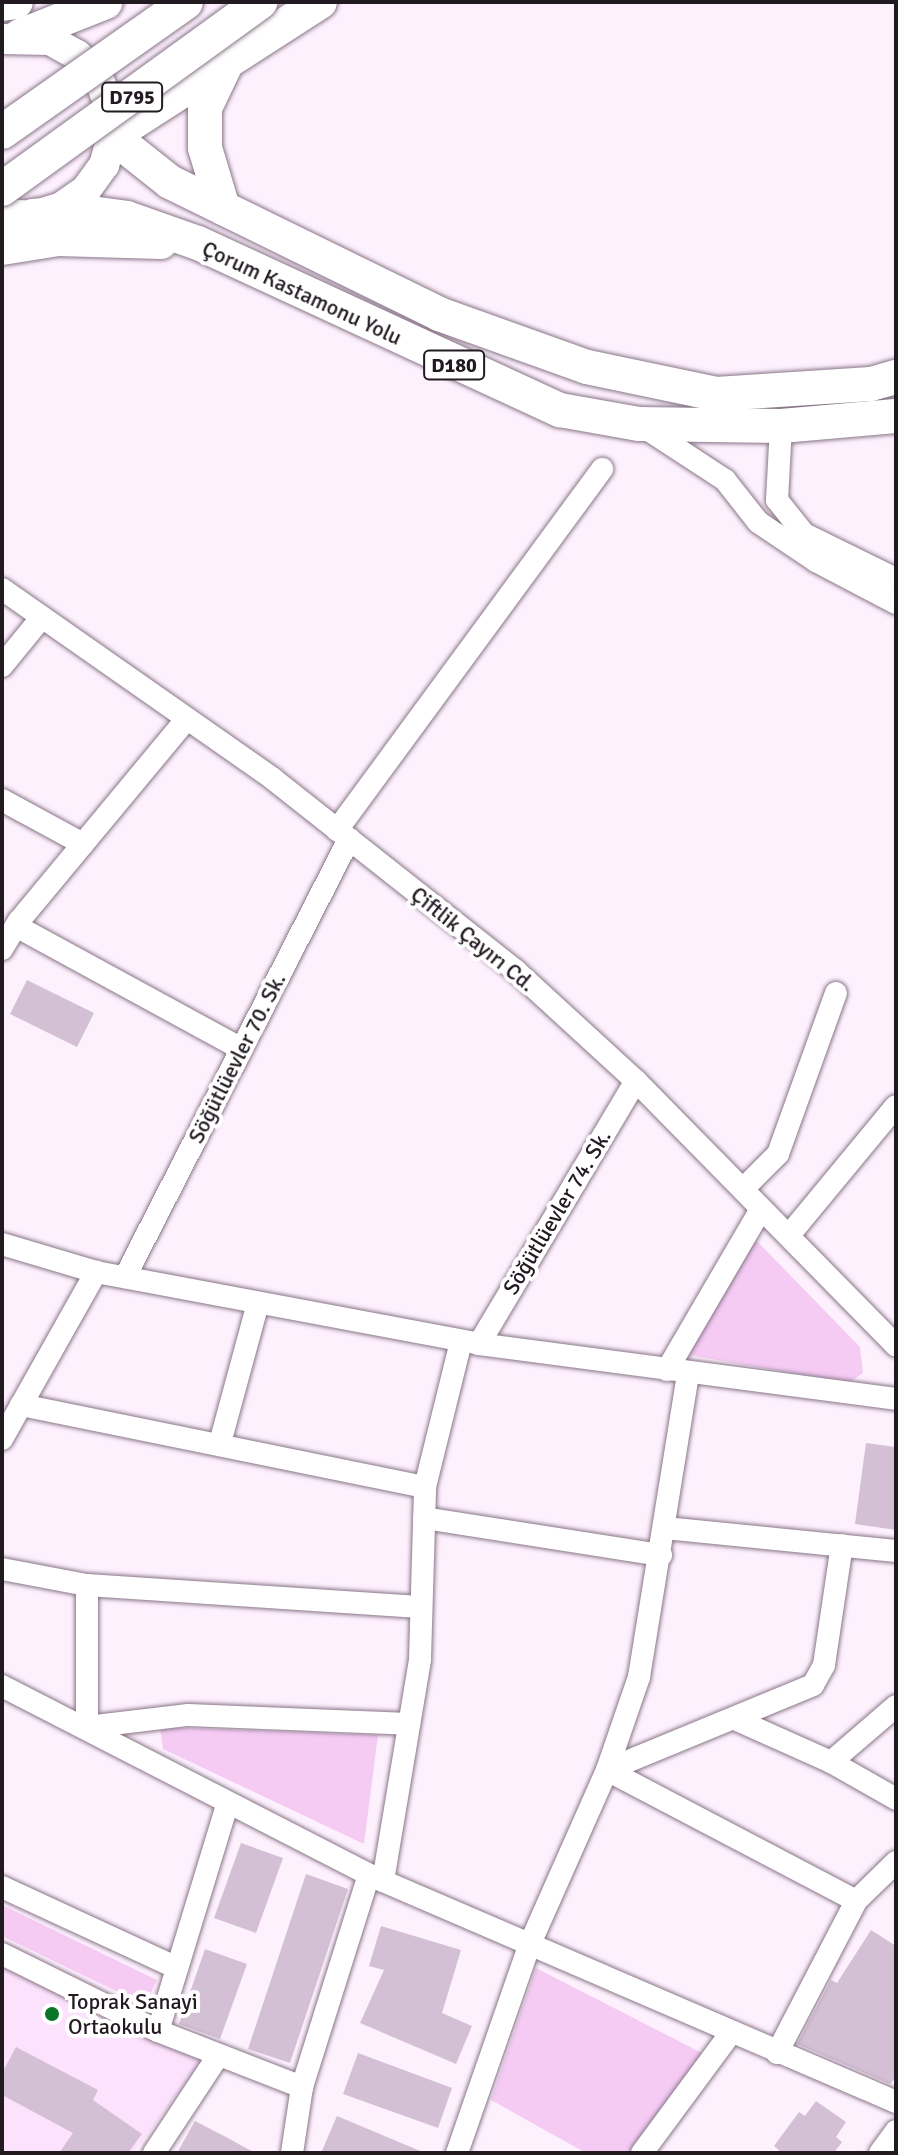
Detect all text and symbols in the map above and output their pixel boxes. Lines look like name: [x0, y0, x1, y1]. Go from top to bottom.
road number: D795: [100, 81, 164, 113]
street label: Çorum Kastamonu Yolu: [198, 235, 406, 351]
road number: D180: [422, 349, 486, 381]
street label: Çiftlik Çayırı Cd.: [406, 881, 540, 997]
street label: Söğütlüevler 70. Sk.: [183, 968, 291, 1148]
street label: Söğütlüevler 74. Sk.: [497, 1125, 617, 1299]
place label: Toprak Sanayi Ortaokulu: [68, 1988, 198, 2040]
marker: Toprak Sanayi Ortaokulu: [43, 2005, 61, 2023]

